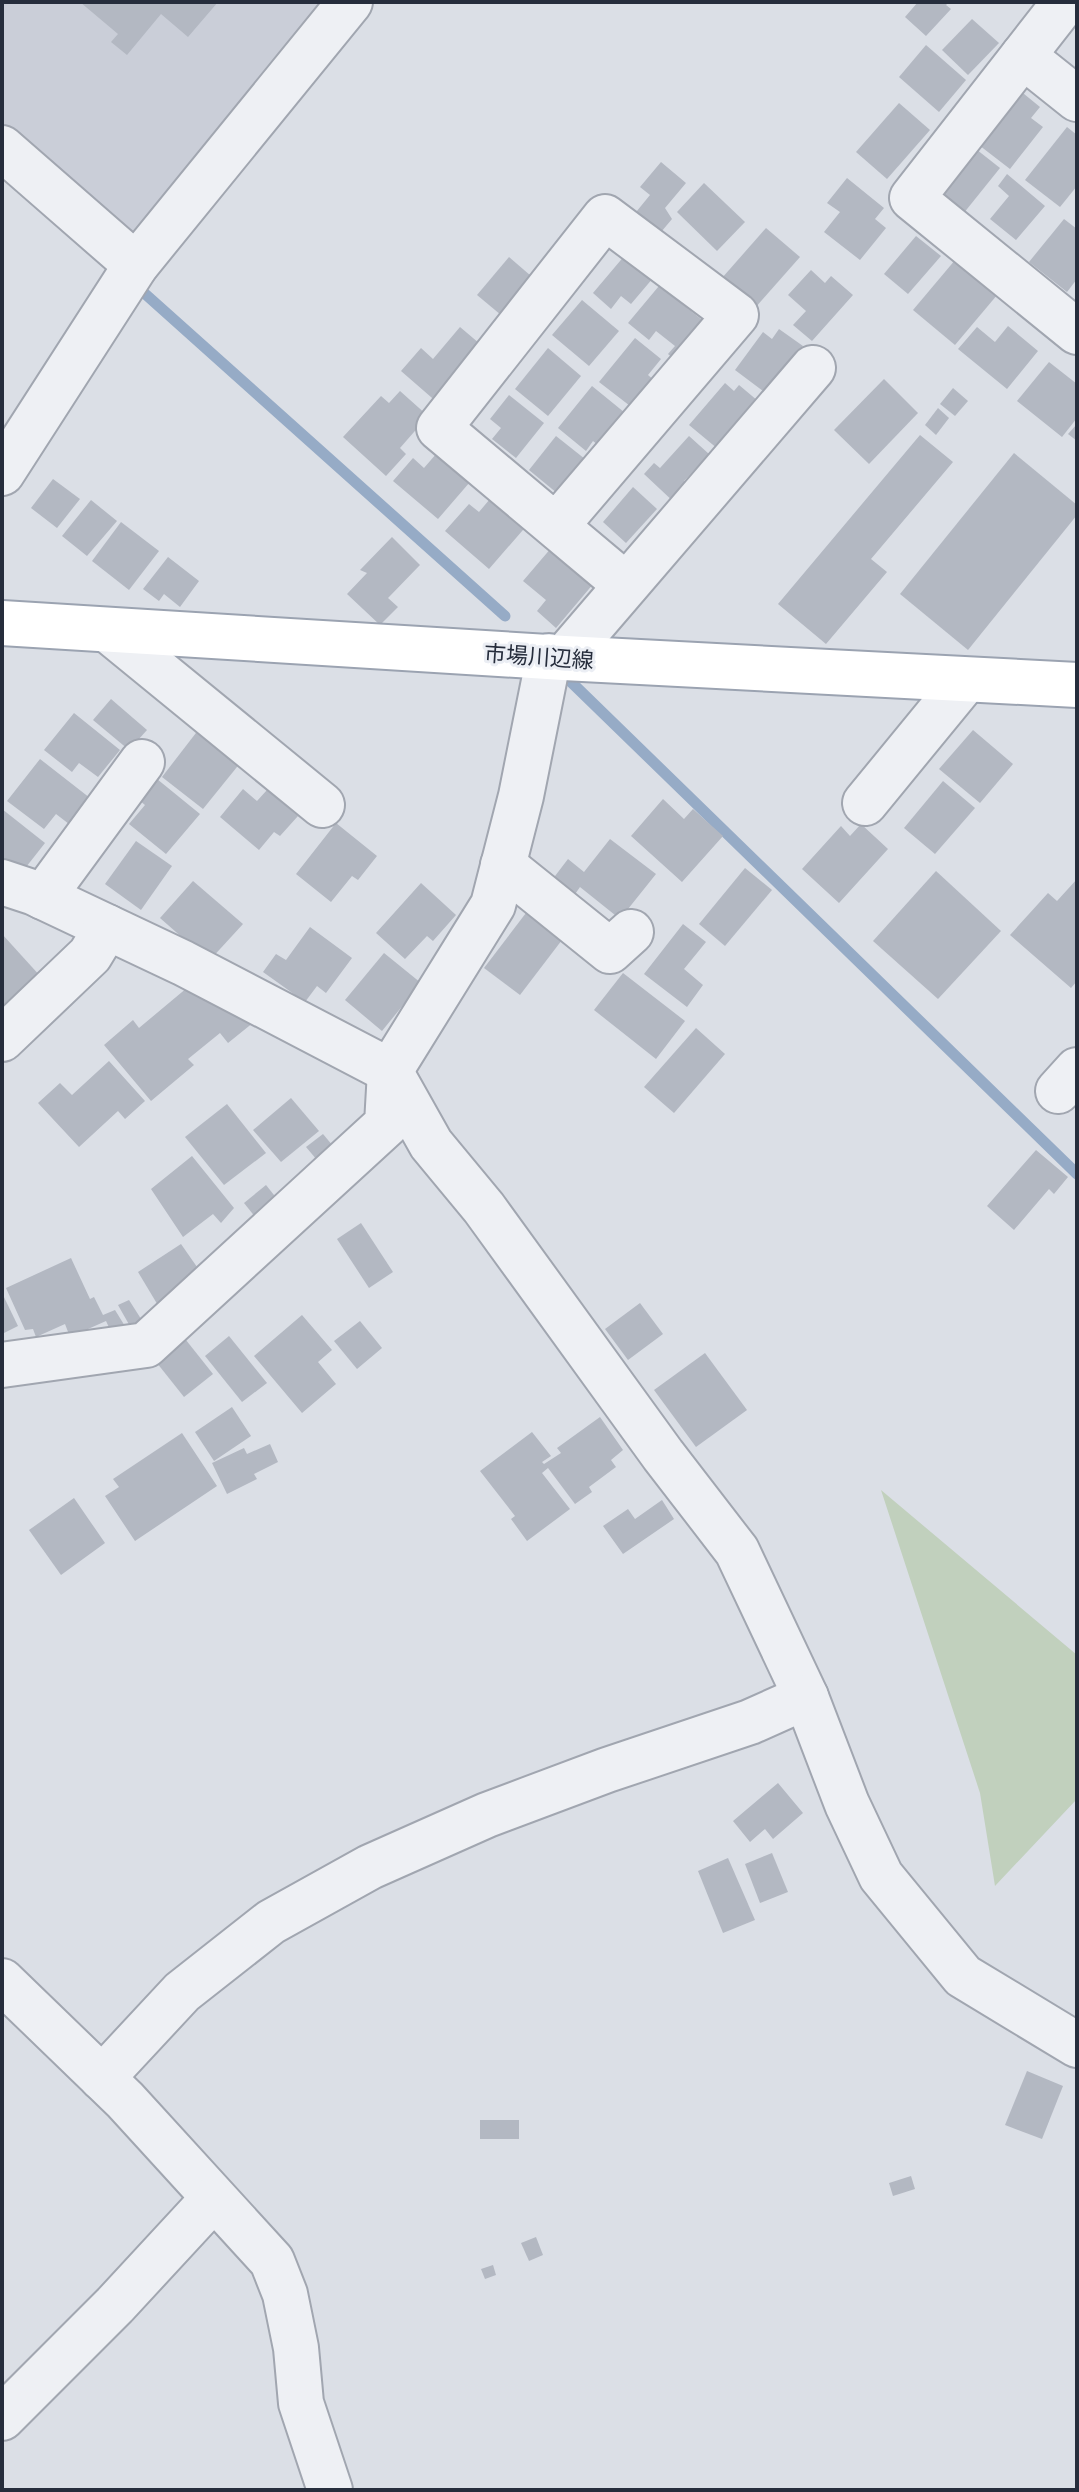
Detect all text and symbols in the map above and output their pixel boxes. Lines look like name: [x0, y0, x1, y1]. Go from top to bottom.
street label: 市場川辺線: [483, 639, 595, 673]

